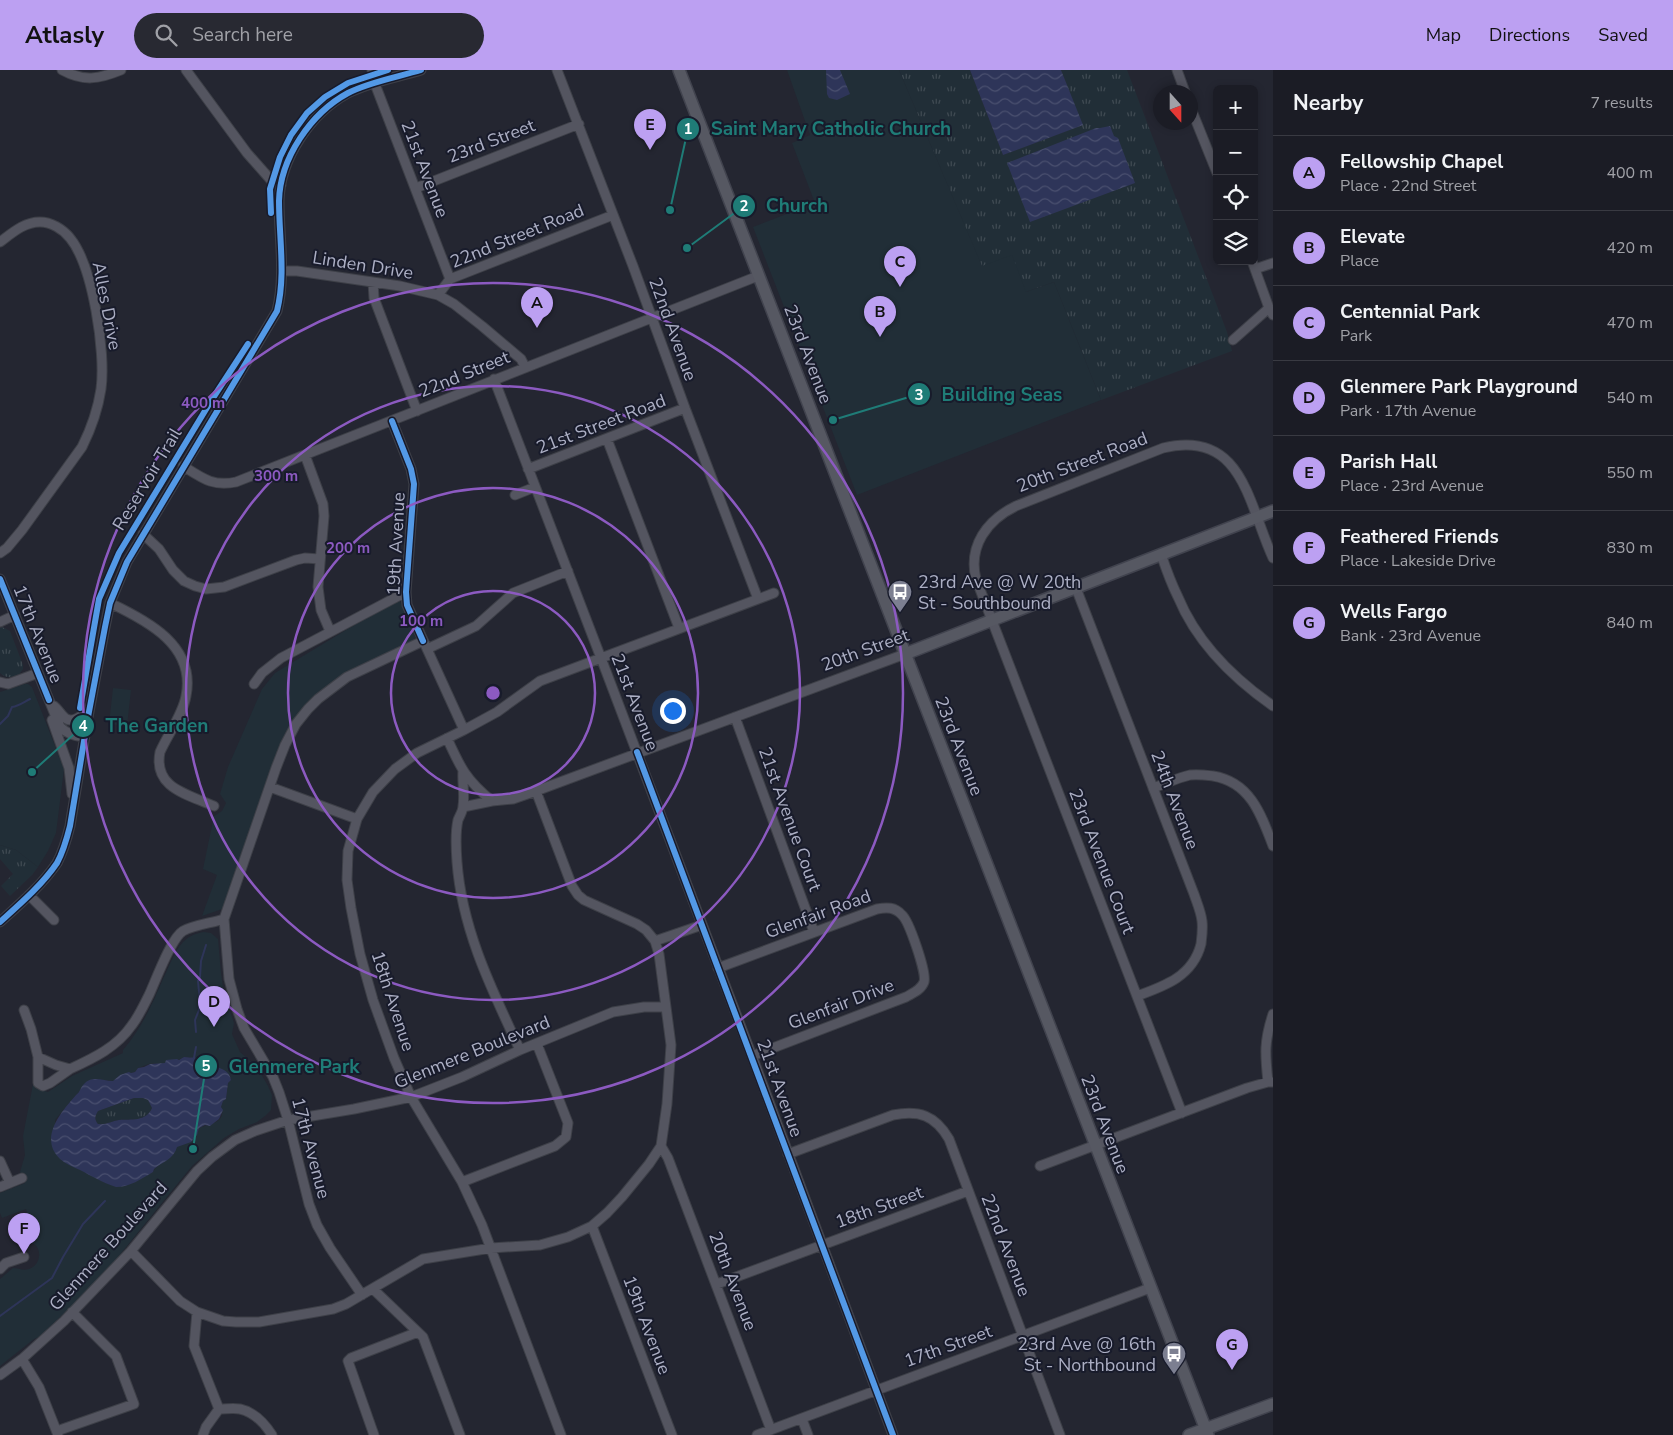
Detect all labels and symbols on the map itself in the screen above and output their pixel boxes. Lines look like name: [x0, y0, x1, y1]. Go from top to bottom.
north arrow: [1153, 85, 1198, 130]
pin: E: [634, 109, 666, 150]
callout: Saint Mary Catholic Church: [675, 112, 961, 146]
street label: 23rd Street: [444, 113, 539, 169]
text: Saint Mary Catholic Church: [711, 116, 951, 142]
street label: 21st Avenue: [395, 117, 455, 221]
text: 1: [683, 119, 693, 139]
callout: Church: [731, 189, 838, 223]
text: Church: [766, 193, 828, 219]
text: 2: [739, 196, 749, 216]
street label: 22nd Street Road: [446, 198, 588, 274]
street label: Linden Drive: [311, 245, 415, 285]
pin: C: [884, 246, 916, 287]
street label: Alles Drive: [87, 260, 127, 352]
street label: 22nd Avenue: [643, 274, 703, 384]
pin: A: [521, 287, 553, 328]
pin: B: [864, 296, 896, 337]
street label: 23rd Avenue: [778, 301, 838, 407]
street label: 22nd Street: [415, 345, 514, 403]
callout: Building Seas: [907, 377, 1073, 411]
text: Building Seas: [942, 382, 1062, 408]
text: 3: [914, 385, 924, 405]
street label: 21st Street Road: [533, 388, 669, 460]
text: 400 m: [181, 393, 225, 413]
street label: Reservoir Trail: [107, 423, 187, 535]
street label: 20th Street Road: [1013, 426, 1151, 498]
text: 300 m: [254, 466, 298, 486]
street label: 19th Avenue: [381, 491, 411, 597]
text: 200 m: [326, 538, 370, 558]
place label: 23rd Ave @ W 20th St - Southbound: [918, 570, 1081, 615]
bus stop icon: 23rd Ave @ W 20th St - Southbound: [887, 579, 913, 613]
street label: 17th Avenue: [7, 581, 69, 687]
text: 100 m: [399, 611, 443, 631]
street label: 20th Street: [818, 623, 913, 677]
street label: 21st Avenue: [605, 650, 665, 754]
centre of rings: [484, 684, 502, 702]
street label: 23rd Avenue: [929, 693, 989, 799]
your location: [660, 698, 686, 724]
callout: The Garden: [71, 709, 219, 743]
text: The Garden: [106, 713, 208, 739]
text: 4: [78, 716, 88, 736]
street label: 21st Avenue Court: [753, 744, 827, 895]
street label: 24th Avenue: [1145, 747, 1205, 853]
street label: 23rd Avenue Court: [1063, 785, 1141, 938]
street label: Glenfair Road: [762, 884, 874, 944]
street label: 18th Avenue: [366, 948, 420, 1054]
street label: Glenfair Drive: [785, 973, 897, 1035]
pin: D: [198, 986, 230, 1027]
street label: Glenmere Boulevard: [391, 1010, 553, 1094]
street label: 21st Avenue: [751, 1036, 809, 1140]
callout: Glenmere Park: [193, 1049, 369, 1083]
text: Glenmere Park: [228, 1054, 360, 1080]
text: 5: [201, 1056, 211, 1076]
street label: 23rd Avenue: [1075, 1071, 1135, 1177]
street label: 17th Avenue: [286, 1095, 336, 1201]
street label: Glenmere Boulevard: [44, 1176, 172, 1316]
street label: 18th Street: [832, 1180, 927, 1234]
street label: 22nd Avenue: [975, 1190, 1037, 1300]
pin: F: [8, 1213, 40, 1254]
street label: 20th Avenue: [703, 1228, 763, 1334]
street label: 19th Avenue: [617, 1272, 677, 1378]
street label: 17th Street: [901, 1319, 996, 1373]
pin: G: [1216, 1329, 1248, 1370]
place label: 23rd Ave @ 16th St - Northbound: [1017, 1332, 1156, 1377]
bus stop icon: 23rd Ave @ 16th St - Northbound: [1161, 1341, 1187, 1375]

